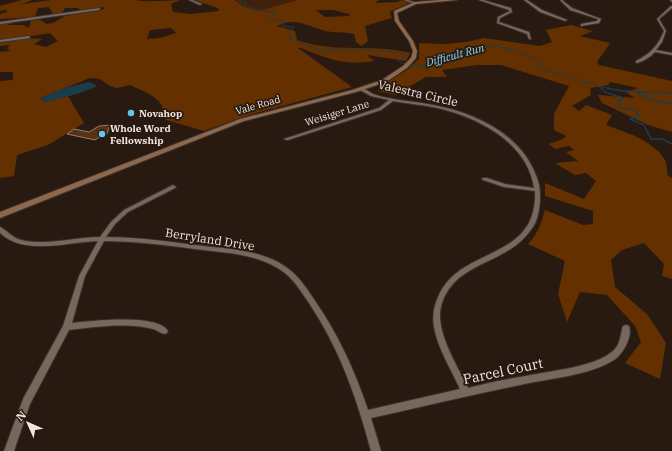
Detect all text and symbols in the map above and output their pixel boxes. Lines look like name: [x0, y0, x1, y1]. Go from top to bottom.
water label: Difficult Run: [423, 40, 486, 70]
street label: Valestra Circle: [377, 77, 459, 109]
street label: Vale Road: [234, 92, 282, 118]
street label: Weisiger Lane: [303, 97, 371, 129]
place label: Novahop: [139, 107, 182, 120]
marker: Novahop: [126, 108, 136, 118]
place label: Whole Word Fellowship: [110, 122, 171, 147]
marker: Whole Word Fellowship: [97, 129, 107, 139]
street label: Berryland Drive: [164, 225, 256, 253]
street label: Parcel Court: [461, 354, 545, 388]
north arrow: [8, 403, 48, 443]
text: N: [13, 408, 29, 424]

